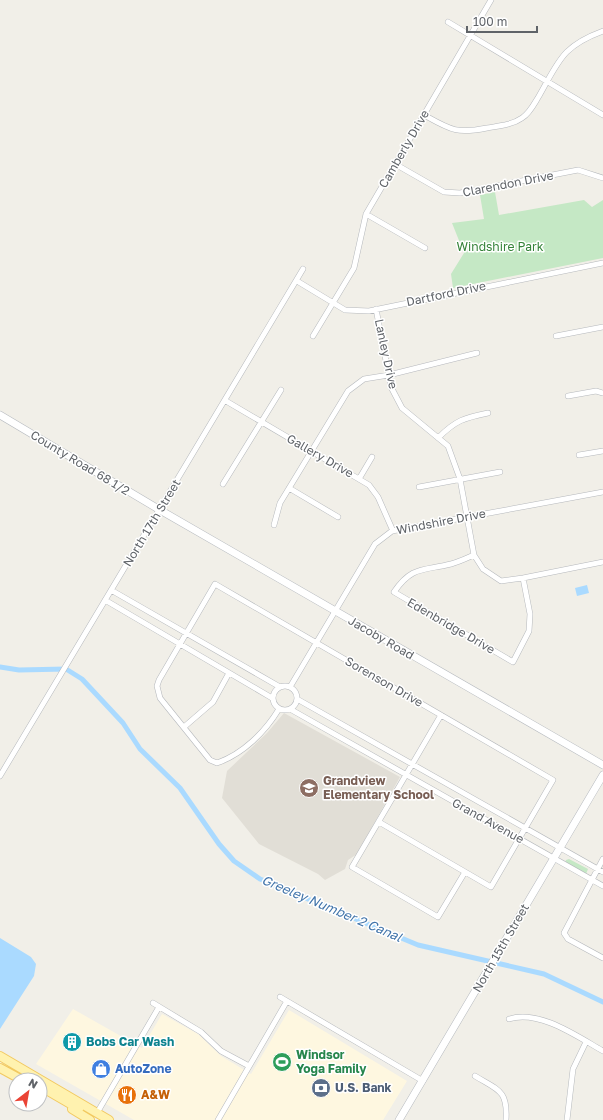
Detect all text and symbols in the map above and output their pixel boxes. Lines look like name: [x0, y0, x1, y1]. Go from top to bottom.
scale bar: [467, 8, 537, 34]
text: 100 m: [473, 14, 507, 29]
street label: Camberly Drive: [375, 107, 432, 190]
street label: Clarendon Drive: [461, 167, 555, 200]
park label: Windshire Park: [457, 239, 544, 254]
street label: Dartford Drive: [405, 278, 487, 309]
street label: Lanley Drive: [372, 318, 401, 390]
street label: County Road 68 1/2: [28, 427, 133, 498]
street label: Gallery Drive: [284, 431, 356, 481]
street label: North 17th Street: [120, 476, 184, 569]
street label: Windshire Drive: [395, 505, 487, 538]
street label: Edenbridge Drive: [405, 594, 498, 657]
street label: Jacoby Road: [346, 613, 417, 662]
street label: Sorenson Drive: [343, 653, 426, 710]
place label: Grandview Elementary School: [323, 773, 434, 802]
school or university icon: Grandview Elementary School: [298, 777, 320, 799]
street label: Grand Avenue: [450, 795, 527, 847]
water label: Greeley Number 2 Canal: [260, 871, 405, 945]
street label: North 15th Street: [469, 901, 532, 995]
building icon: Bobs Car Wash: [61, 1031, 83, 1053]
place label: Bobs Car Wash: [86, 1034, 174, 1049]
place label: Windsor Yoga Family: [296, 1047, 367, 1076]
sports icon: Windsor Yoga Family: [271, 1051, 293, 1073]
shop icon: AutoZone: [90, 1058, 112, 1080]
place label: AutoZone: [115, 1061, 171, 1076]
north arrow: [8, 1072, 48, 1112]
text: N: [26, 1075, 40, 1091]
bank icon: U.S. Bank: [310, 1077, 332, 1099]
place label: U.S. Bank: [335, 1080, 392, 1095]
restaurant icon: A&W: [116, 1084, 138, 1106]
place label: A&W: [141, 1087, 170, 1102]

